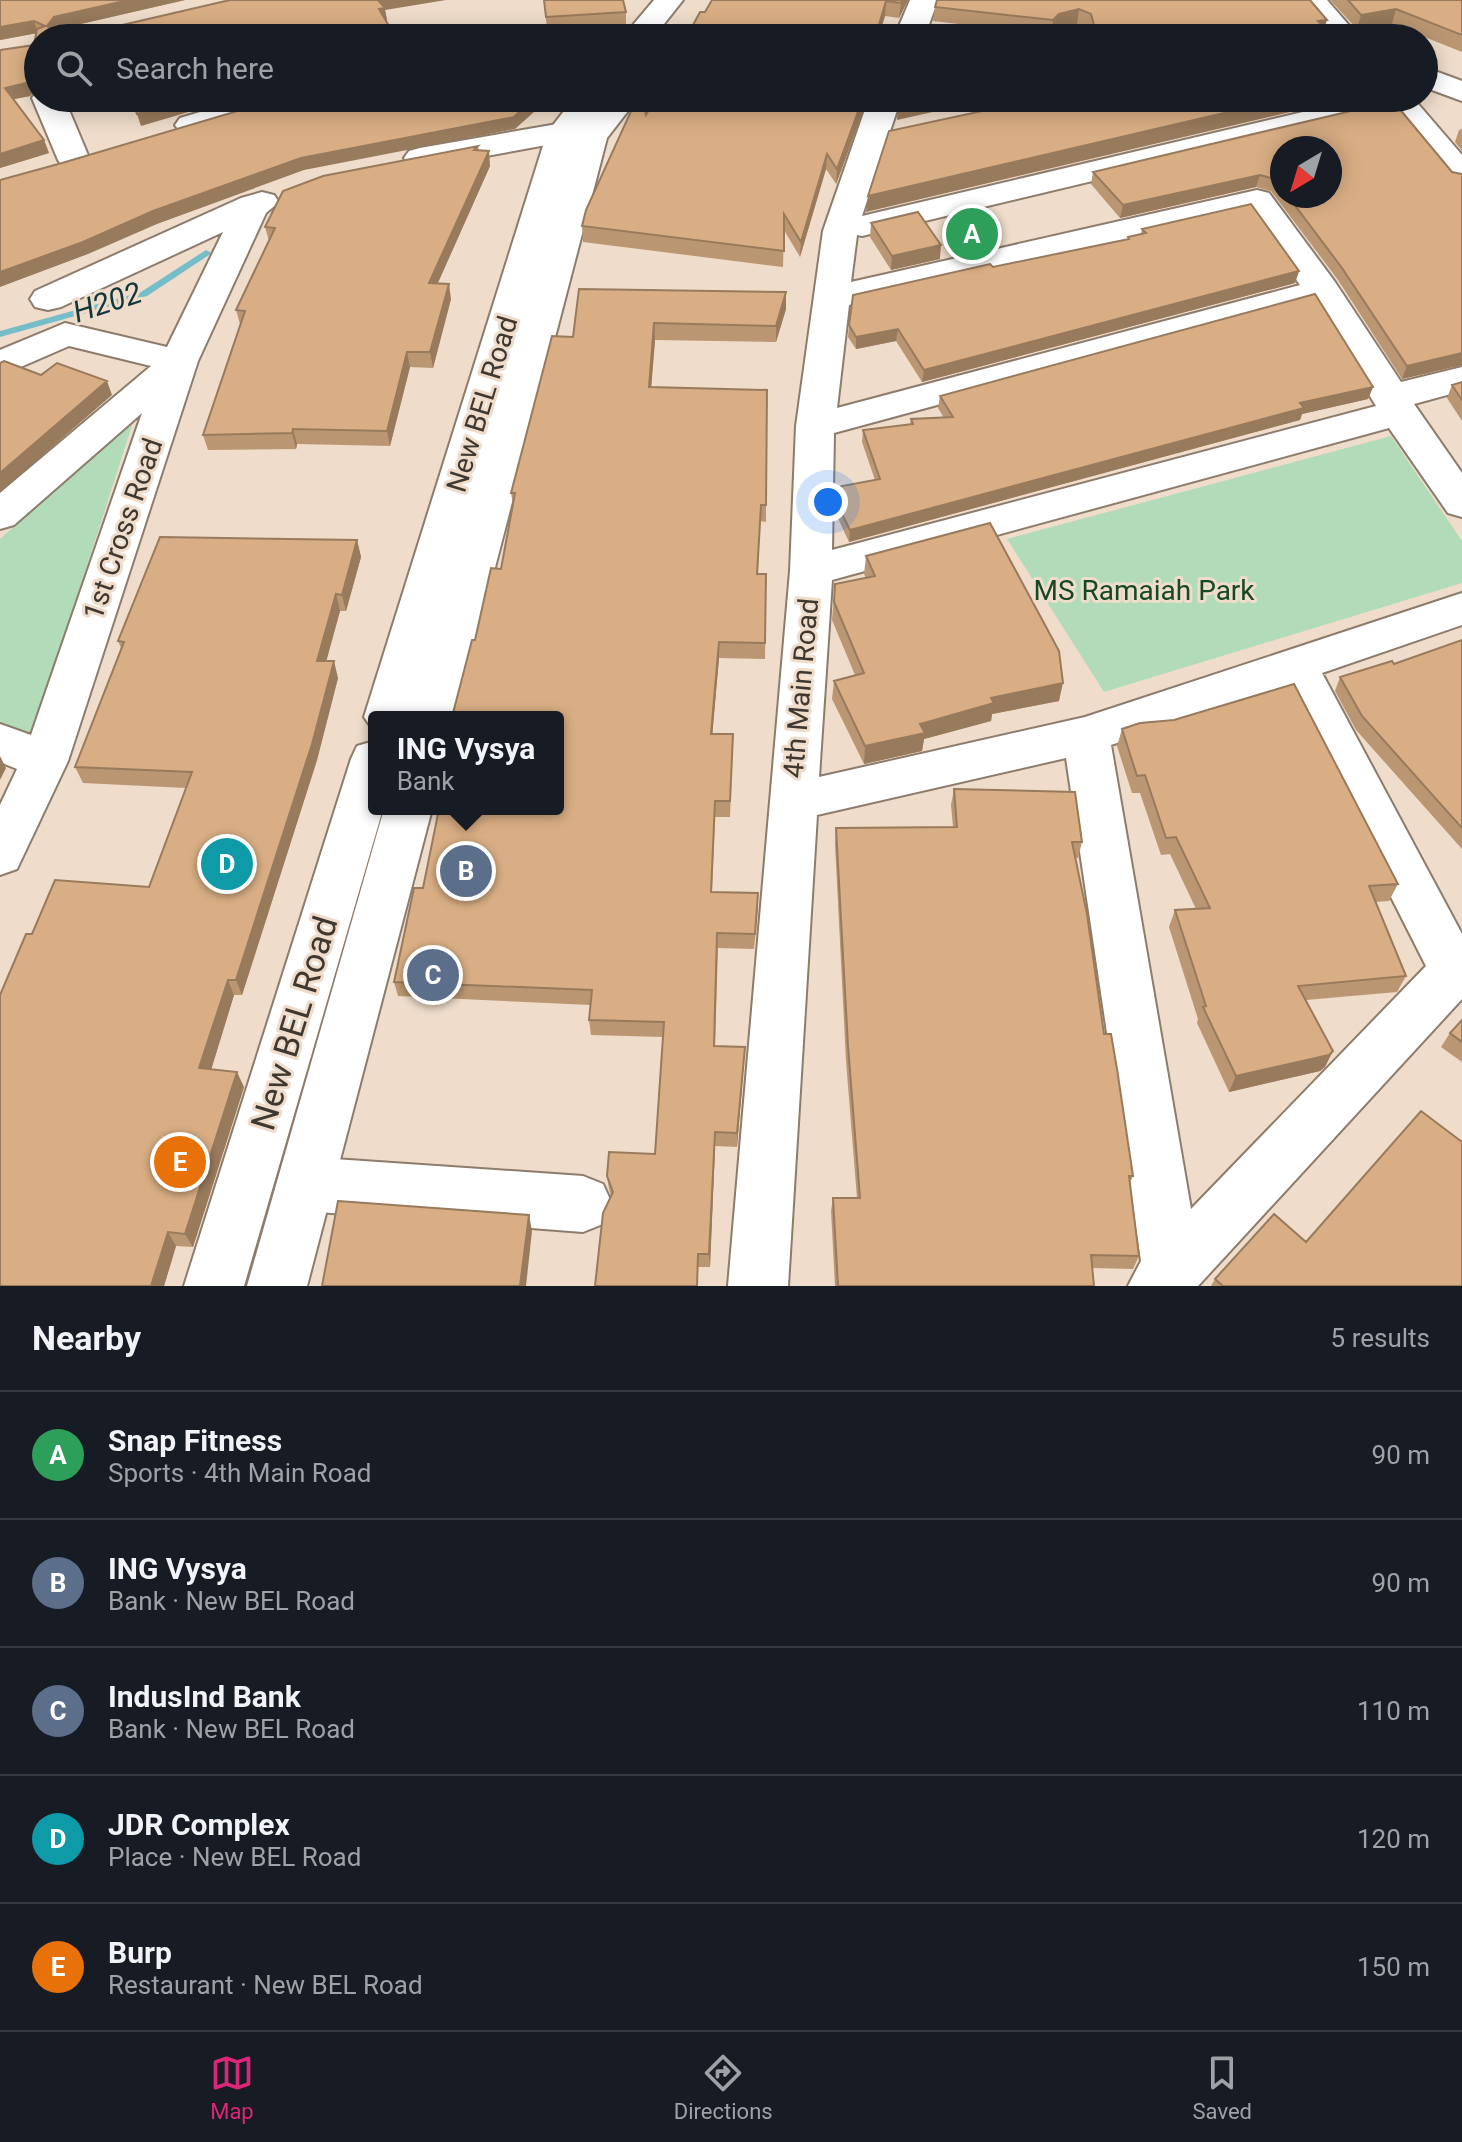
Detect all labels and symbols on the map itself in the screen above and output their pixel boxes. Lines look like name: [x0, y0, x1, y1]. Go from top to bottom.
north arrow: [1270, 136, 1342, 208]
pin: A: [946, 204, 998, 264]
water label: H202: [68, 275, 146, 329]
street label: New BEL Road: [440, 312, 524, 496]
street label: 1st Cross Road: [77, 434, 169, 624]
your location: [808, 482, 848, 522]
park label: MS Ramaiah Park: [1033, 574, 1255, 607]
street label: 4th Main Road: [777, 597, 825, 779]
pin: D: [201, 834, 253, 894]
pin: B: [440, 841, 492, 901]
street label: New BEL Road: [242, 911, 346, 1135]
pin: C: [407, 945, 459, 1005]
pin: E: [154, 1132, 206, 1192]

